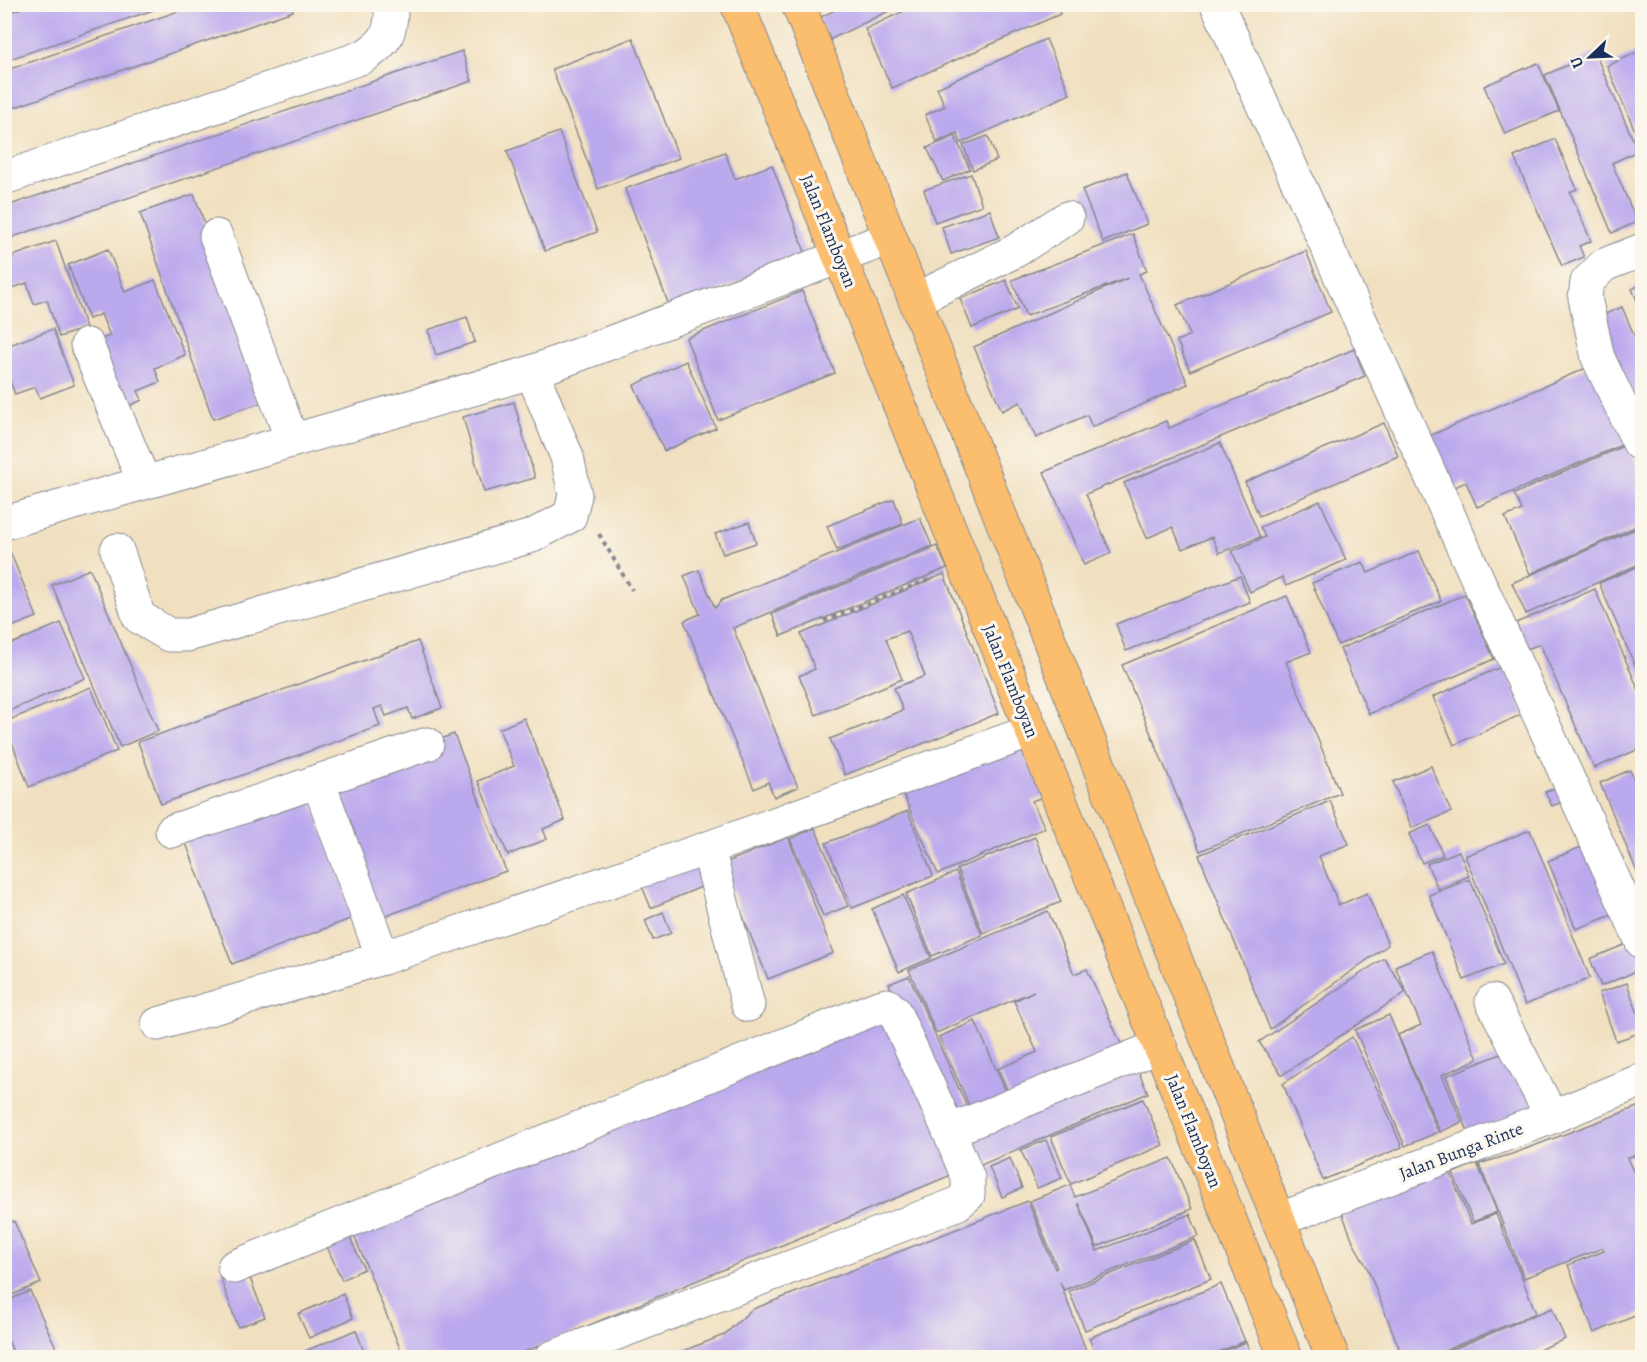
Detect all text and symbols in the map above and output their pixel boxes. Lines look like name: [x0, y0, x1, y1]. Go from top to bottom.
north arrow: [1560, 27, 1620, 87]
text: U: [1565, 53, 1589, 72]
street label: Jalan Flamboyan: [795, 171, 863, 292]
street label: Jalan Flamboyan: [977, 621, 1045, 742]
street label: Jalan Flamboyan: [1160, 1071, 1228, 1192]
street label: Jalan Bunga Rinte: [1396, 1116, 1526, 1186]

